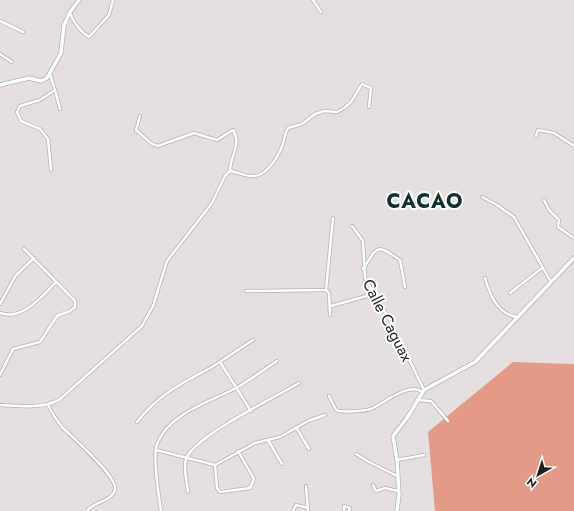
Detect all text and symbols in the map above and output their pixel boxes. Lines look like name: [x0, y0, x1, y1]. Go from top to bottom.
district label: CACAO: [386, 187, 464, 216]
street label: Calle Caguax: [357, 275, 418, 366]
north arrow: [518, 455, 558, 495]
text: N: [523, 474, 540, 492]

